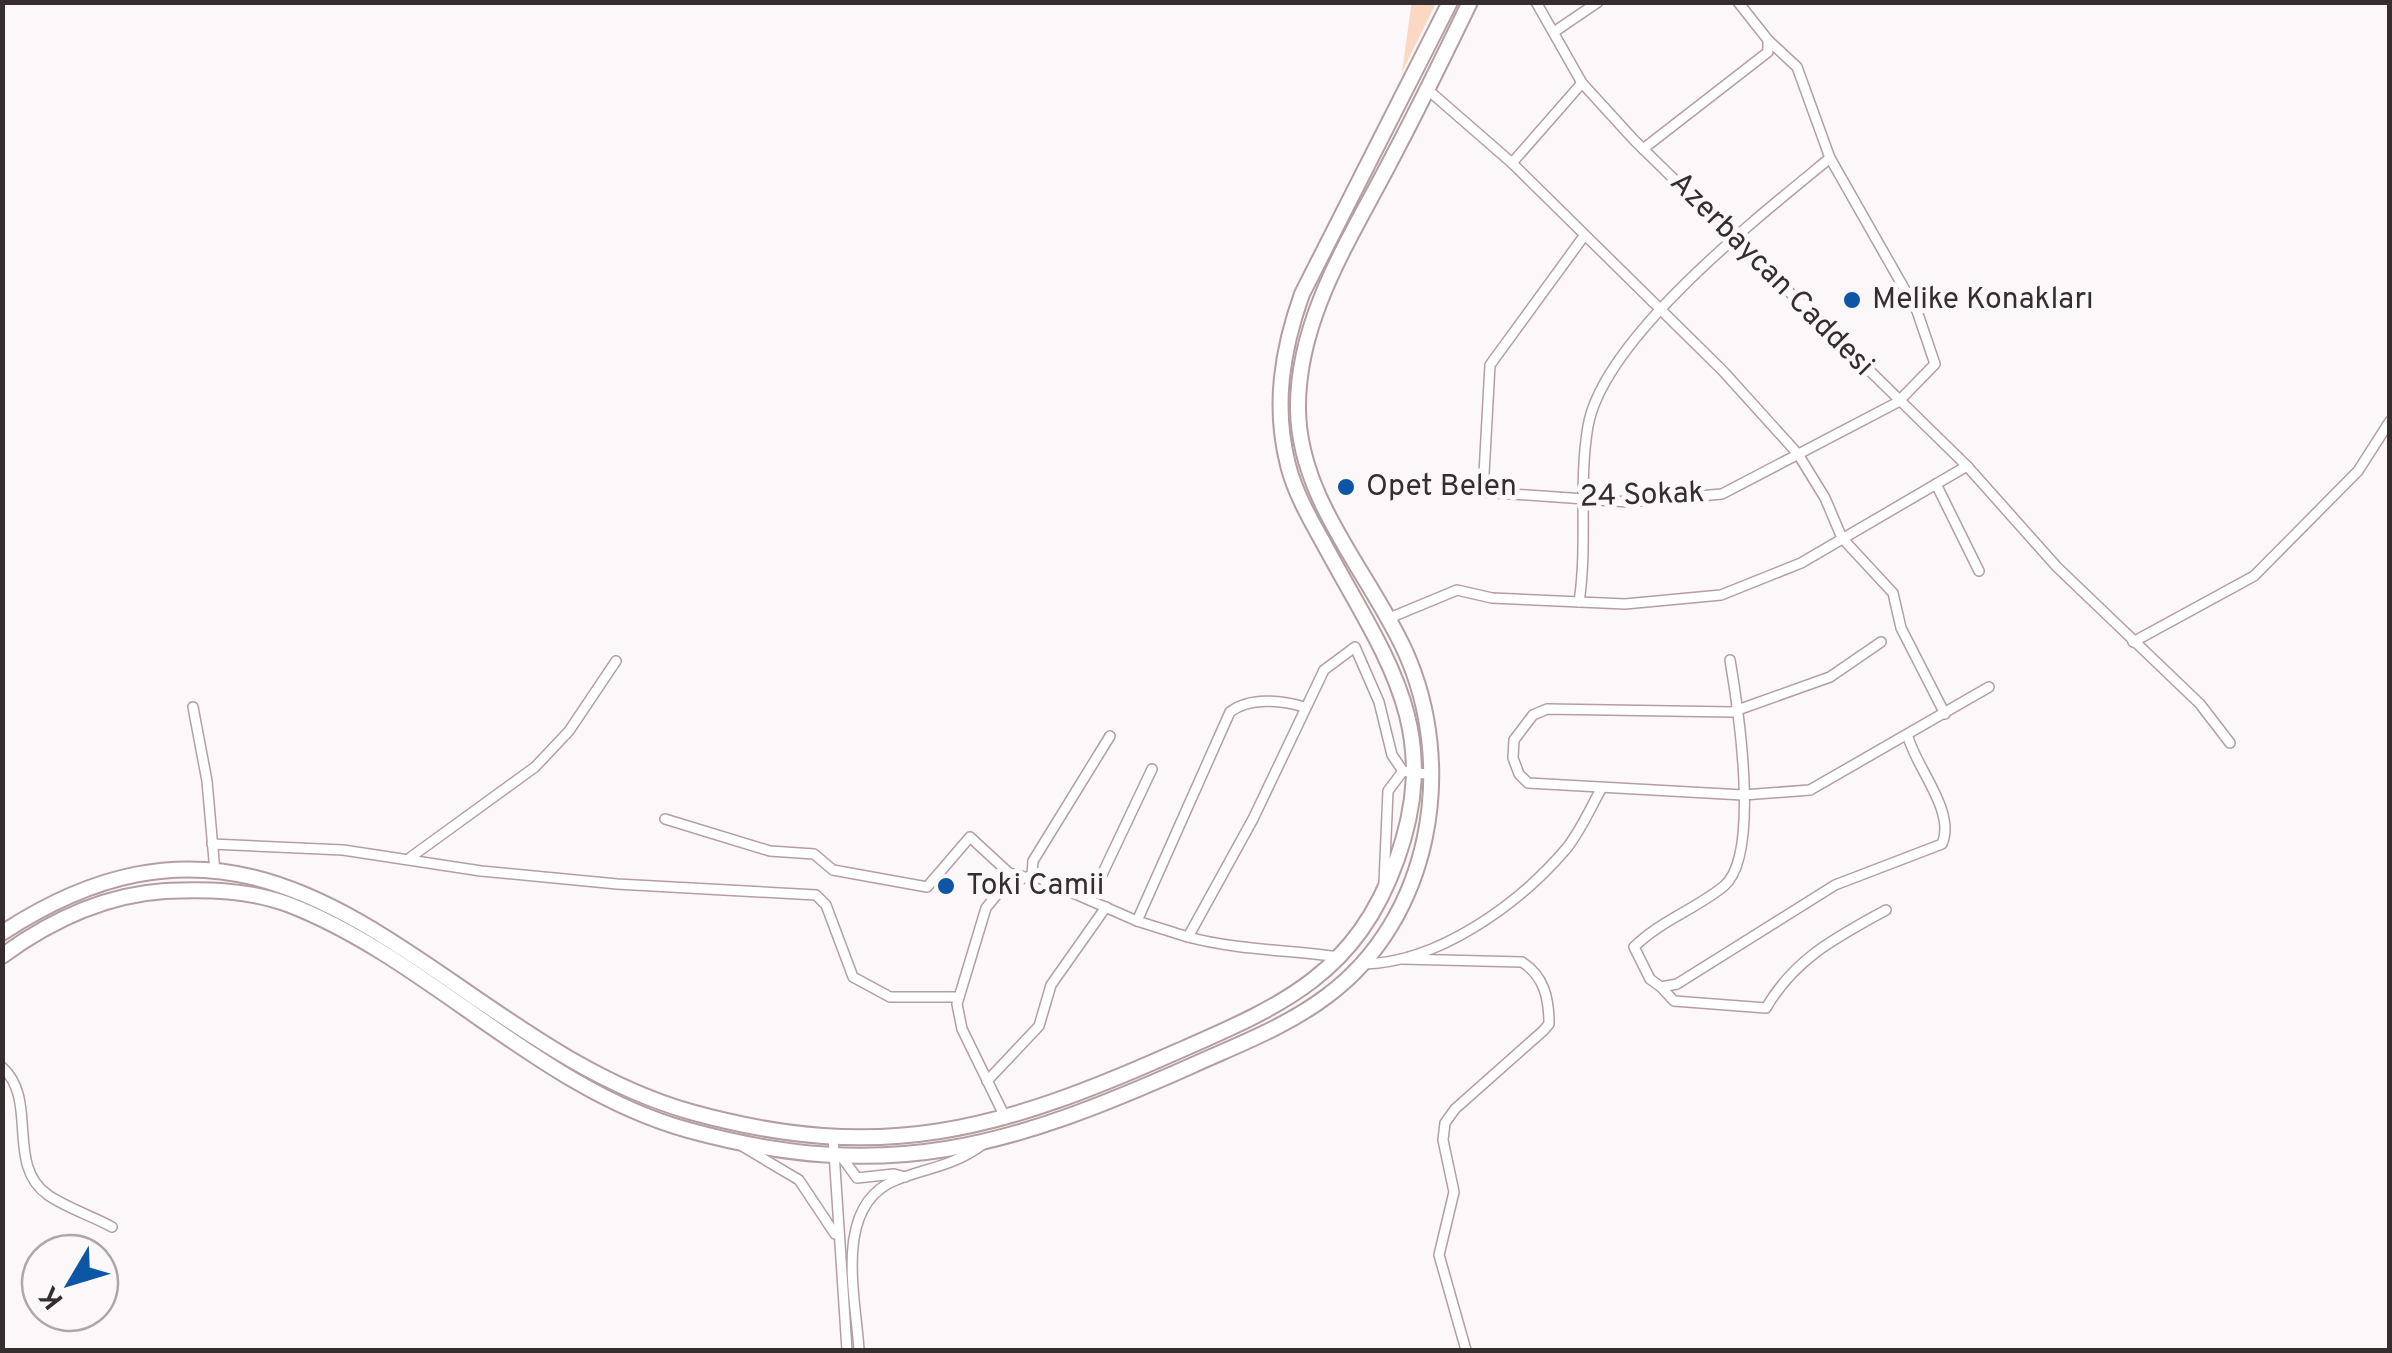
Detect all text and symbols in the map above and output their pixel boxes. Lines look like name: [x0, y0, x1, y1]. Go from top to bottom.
street label: Azerbaycan Caddesi: [1661, 165, 1881, 385]
place label: Melike Konakları: [1872, 282, 2094, 319]
marker: Melike Konakları: [1841, 289, 1863, 311]
place label: Opet Belen: [1366, 469, 1517, 506]
street label: 24 Sokak: [1579, 475, 1705, 517]
marker: Opet Belen: [1335, 476, 1357, 498]
place label: Toki Camii: [966, 868, 1104, 905]
marker: Toki Camii: [935, 875, 957, 897]
north arrow: [20, 1233, 120, 1333]
text: K: [32, 1278, 73, 1315]

